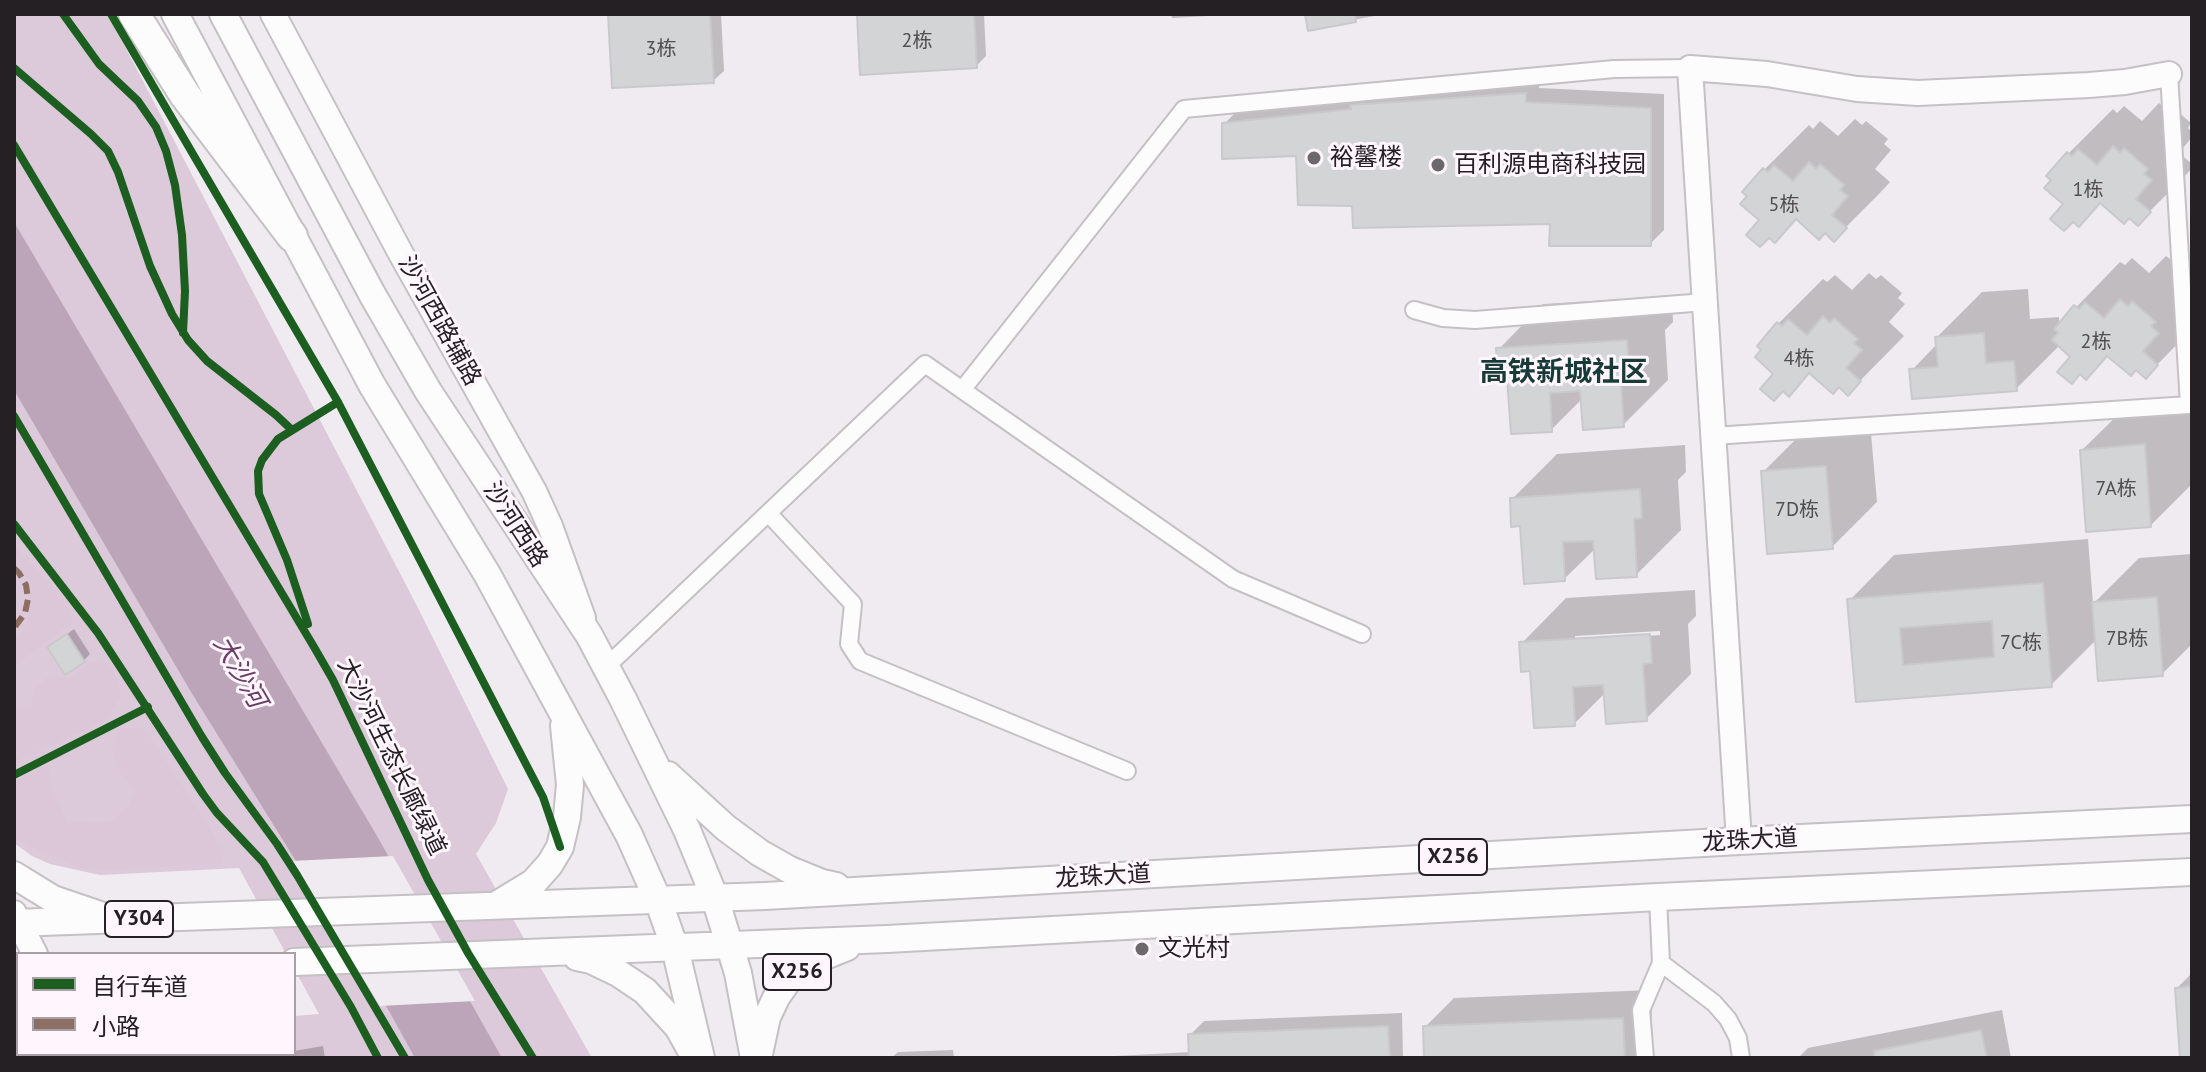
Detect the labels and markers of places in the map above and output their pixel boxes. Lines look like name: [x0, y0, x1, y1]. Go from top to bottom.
place label: 裕馨楼: [1330, 144, 1402, 172]
marker: 裕馨楼: [1305, 149, 1323, 167]
place label: 百利源电商科技园: [1454, 151, 1646, 179]
marker: 百利源电商科技园: [1429, 156, 1447, 174]
place label: 文光村: [1158, 935, 1230, 963]
marker: 文光村: [1133, 940, 1151, 958]

